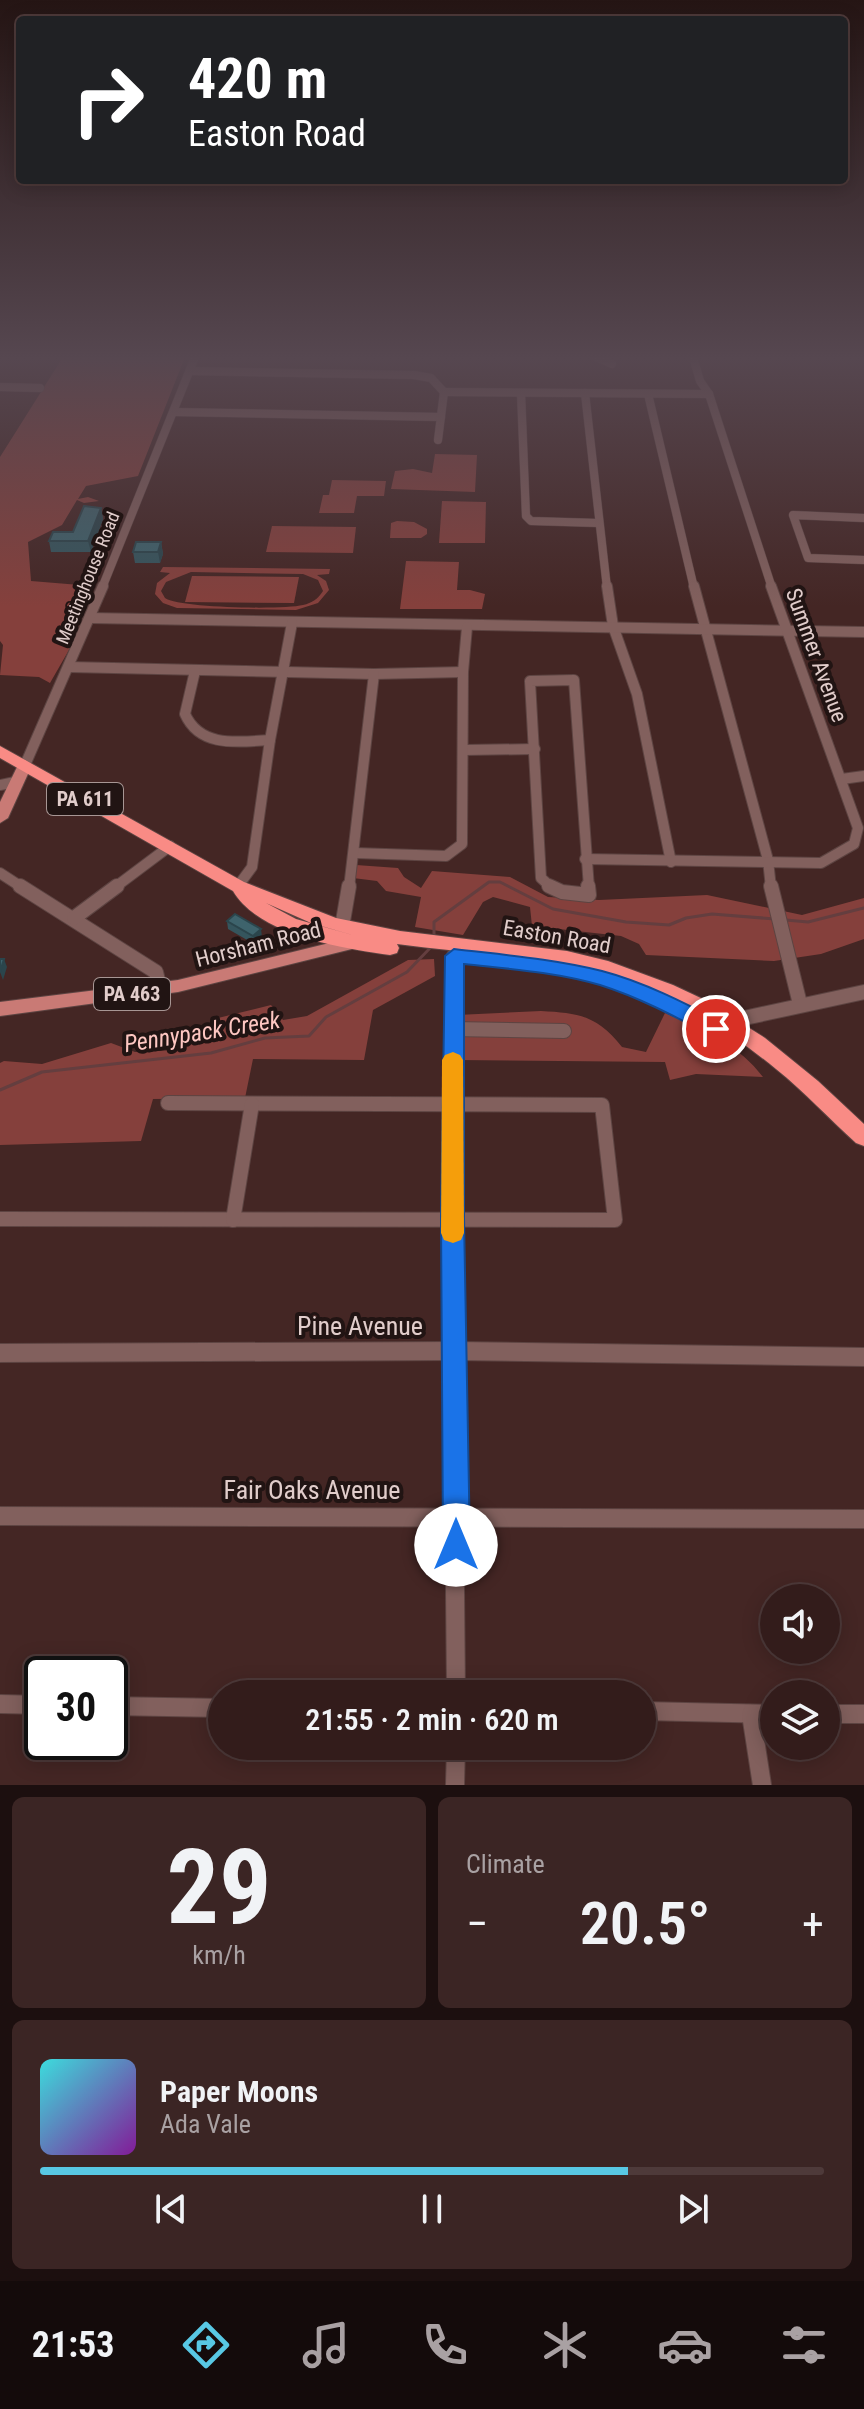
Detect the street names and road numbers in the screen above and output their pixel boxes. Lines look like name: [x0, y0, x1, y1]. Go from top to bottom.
street label: Meetinghouse Road: [51, 509, 124, 647]
street label: Summer Avenue: [781, 585, 852, 725]
road number: PA 611: [47, 783, 123, 815]
street label: Easton Road: [501, 915, 613, 958]
street label: Horsham Road: [193, 917, 323, 972]
road number: PA 463: [94, 978, 170, 1010]
street label: Pine Avenue: [297, 1311, 423, 1341]
street label: Fair Oaks Avenue: [224, 1475, 400, 1505]

